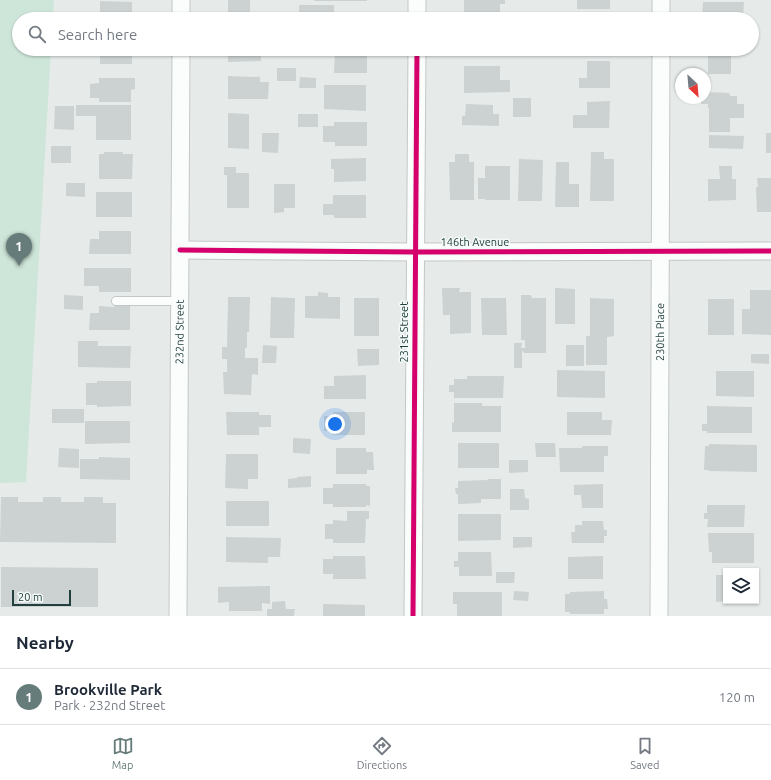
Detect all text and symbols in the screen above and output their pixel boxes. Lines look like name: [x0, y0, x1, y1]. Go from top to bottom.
search box: [12, 12, 759, 56]
icon: search: [26, 23, 48, 45]
text: Search here: [58, 26, 137, 43]
north arrow: [675, 68, 711, 104]
pin: 1: [6, 233, 32, 266]
street label: 146th Avenue: [441, 236, 509, 248]
street label: 232nd Street: [173, 299, 186, 364]
street label: 231st Street: [398, 301, 410, 362]
street label: 230th Place: [654, 303, 666, 361]
your location: [325, 414, 345, 434]
map controls: [723, 568, 759, 604]
button: layers: [723, 568, 759, 604]
scale bar: [12, 588, 71, 607]
text: 20 m: [18, 591, 42, 603]
text: Nearby: [16, 633, 74, 652]
text: Brookville Park: [54, 681, 162, 698]
text: 1: [25, 690, 33, 704]
text: 120 m: [719, 690, 755, 704]
text: Park · 232nd Street: [54, 698, 165, 712]
tab: Map: [112, 735, 134, 771]
tab: Directions: [357, 735, 407, 771]
tab: Saved: [630, 735, 659, 771]

